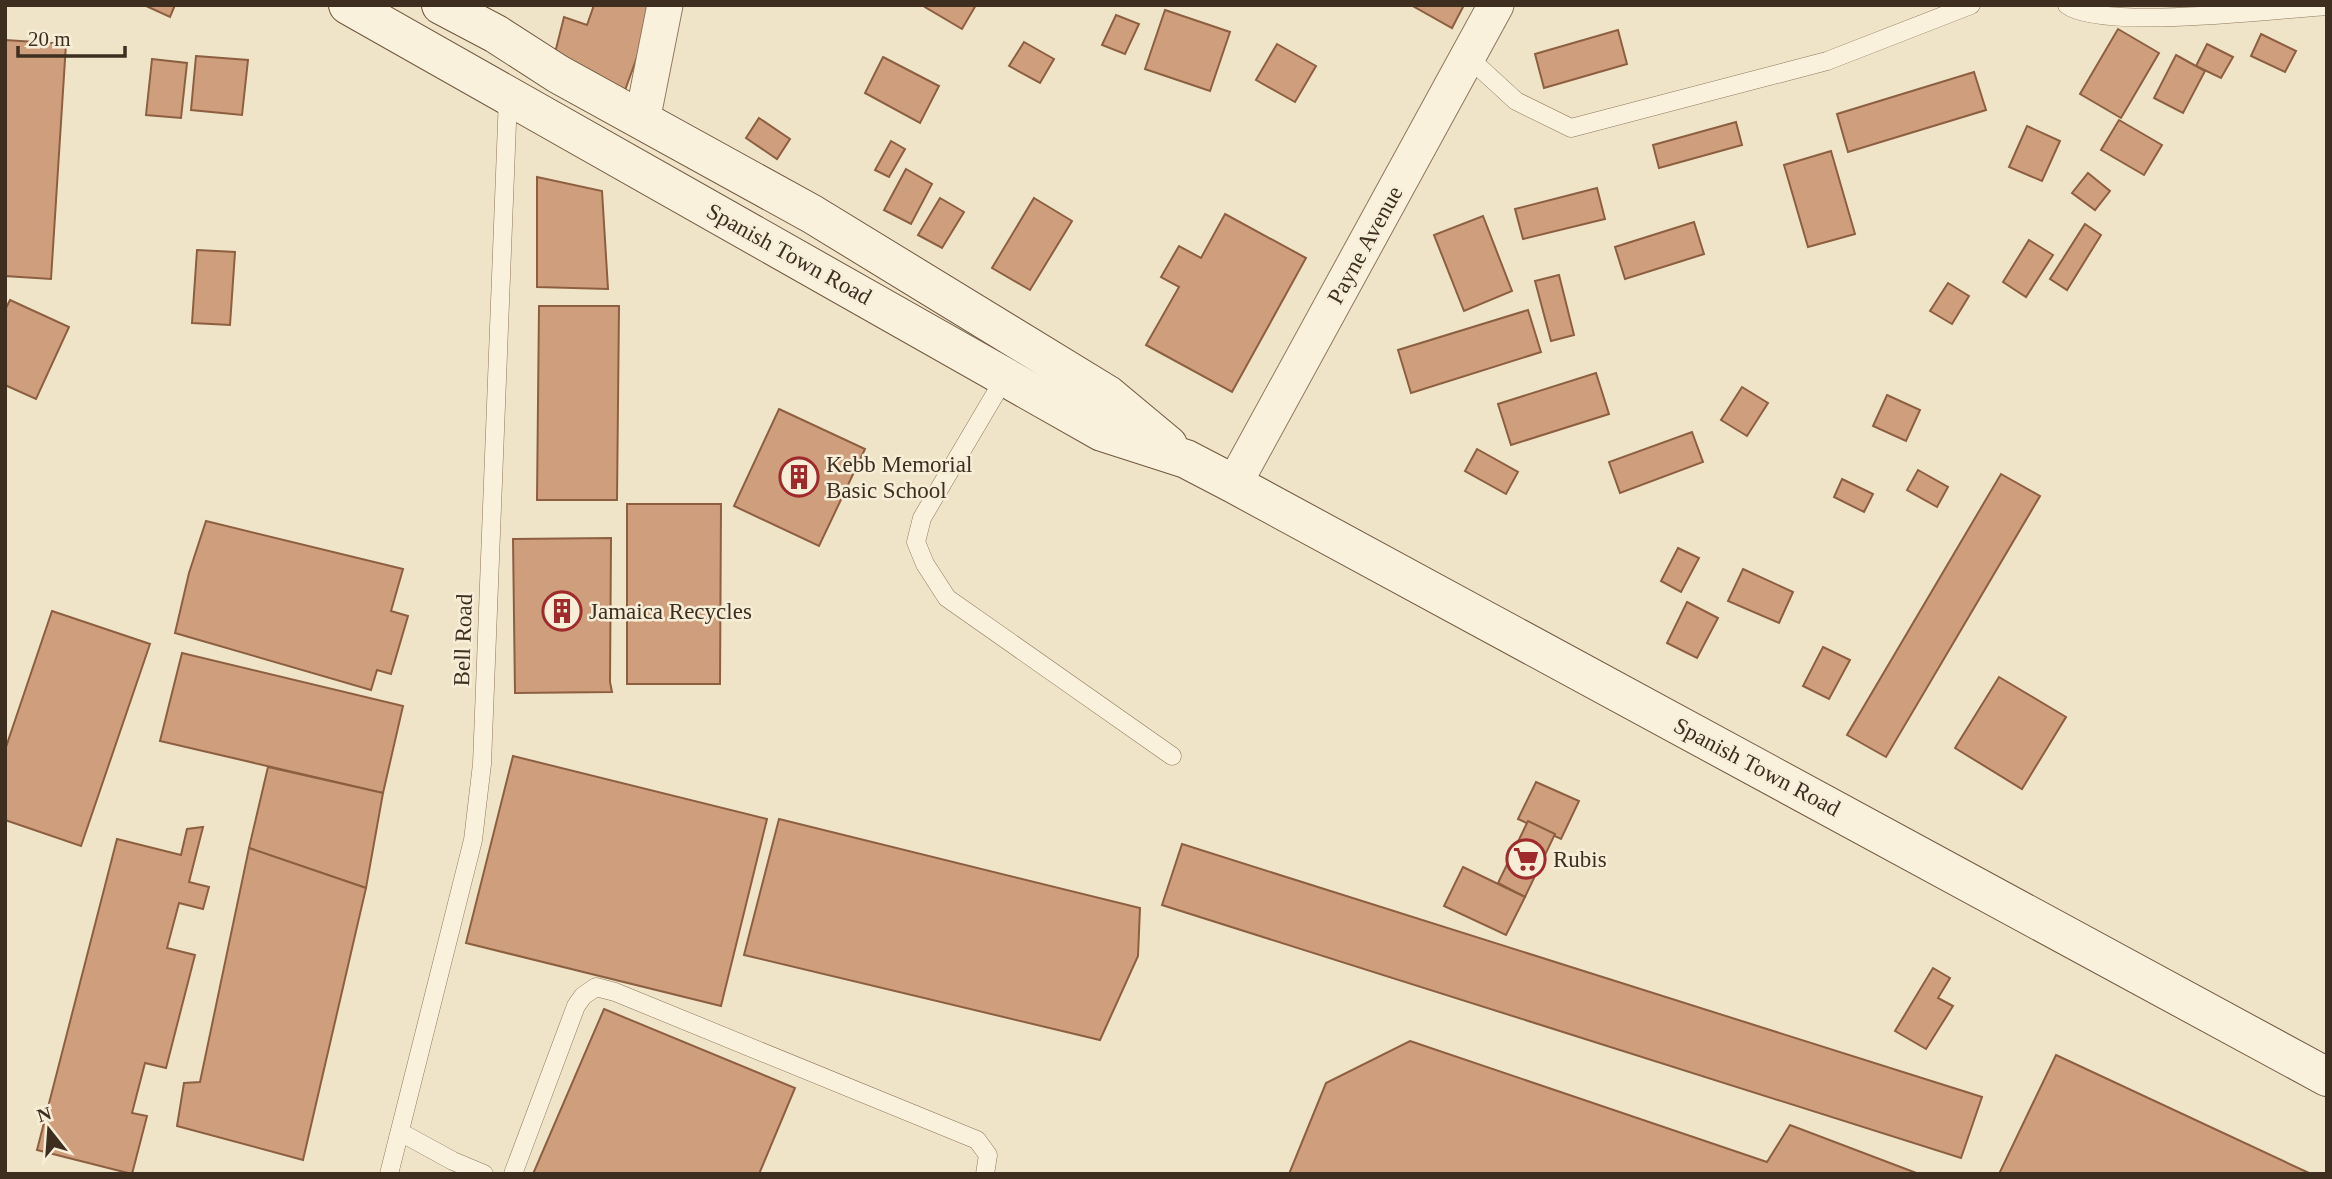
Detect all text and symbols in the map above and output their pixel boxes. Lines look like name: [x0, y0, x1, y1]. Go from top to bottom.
scale bar: [18, 14, 124, 58]
text: 20 m: [28, 27, 71, 51]
street label: Payne Avenue: [1322, 182, 1408, 308]
street label: Spanish Town Road: [702, 198, 876, 310]
place label: Kebb Memorial Basic School: [826, 452, 972, 503]
building icon: Kebb Memorial Basic School: [778, 456, 820, 498]
building icon: Jamaica Recycles: [541, 590, 583, 632]
street label: Bell Road: [449, 593, 477, 687]
place label: Jamaica Recycles: [589, 599, 752, 624]
street label: Spanish Town Road: [1670, 713, 1845, 822]
supermarket icon: Rubis: [1505, 838, 1547, 880]
place label: Rubis: [1553, 847, 1607, 872]
north arrow: [14, 1095, 84, 1165]
text: N: [35, 1102, 54, 1126]

